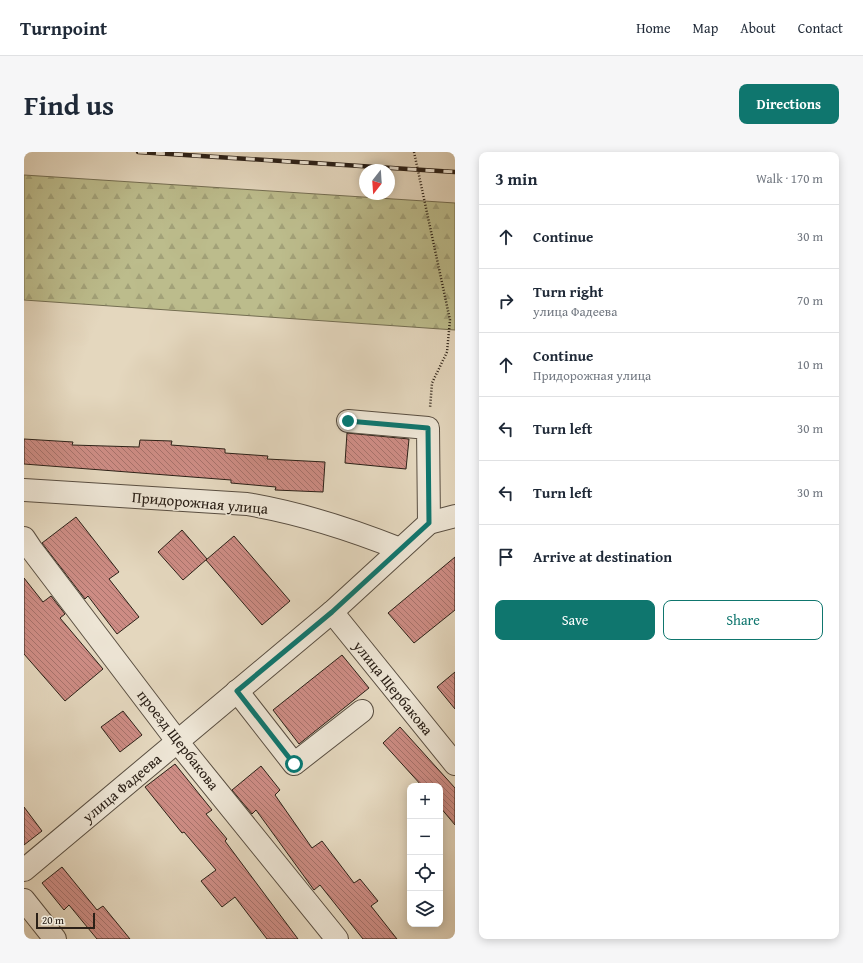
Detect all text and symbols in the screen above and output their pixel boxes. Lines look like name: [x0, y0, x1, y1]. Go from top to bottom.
text: Turnpoint: [20, 14, 107, 42]
text: Home: [636, 18, 671, 38]
text: Map: [693, 18, 718, 38]
text: About: [740, 18, 776, 38]
text: Contact: [798, 18, 843, 38]
text: Find us: [24, 84, 114, 125]
button: Directions: [739, 84, 839, 124]
north arrow: [359, 164, 395, 200]
text: 3 min: [495, 166, 537, 191]
text: Walk · 170 m: [756, 169, 823, 188]
icon: ahead: [495, 226, 517, 248]
text: Continue: [533, 226, 594, 247]
text: 30 m: [797, 227, 823, 246]
text: Turn right: [533, 281, 604, 302]
icon: right: [495, 290, 517, 312]
text: 70 m: [797, 291, 823, 310]
text: улица Фадеева: [533, 302, 617, 321]
text: Continue: [533, 345, 594, 366]
icon: ahead: [495, 354, 517, 376]
text: 10 m: [797, 355, 823, 374]
text: Придорожная улица: [533, 366, 651, 385]
route end: [339, 412, 357, 430]
icon: left: [495, 418, 517, 440]
text: Turn left: [533, 418, 592, 439]
text: 30 m: [797, 419, 823, 438]
icon: left: [495, 482, 517, 504]
text: Turn left: [533, 482, 592, 503]
text: 30 m: [797, 483, 823, 502]
street label: Придорожная улица: [131, 486, 270, 519]
icon: arrive: [495, 546, 517, 568]
text: Arrive at destination: [533, 546, 672, 567]
button: Save: [495, 600, 655, 640]
button: Share: [663, 600, 823, 640]
street label: улица Щербакова: [348, 635, 439, 740]
street label: проезд Щербакова: [133, 685, 225, 795]
street label: улица Фадеева: [77, 748, 166, 828]
route start: [285, 755, 303, 773]
map controls: [407, 783, 443, 927]
button: +: [407, 783, 443, 819]
button: −: [407, 819, 443, 855]
button: locate: [407, 855, 443, 891]
button: layers: [407, 891, 443, 927]
scale bar: [36, 911, 95, 930]
text: 20 m: [42, 912, 64, 928]

